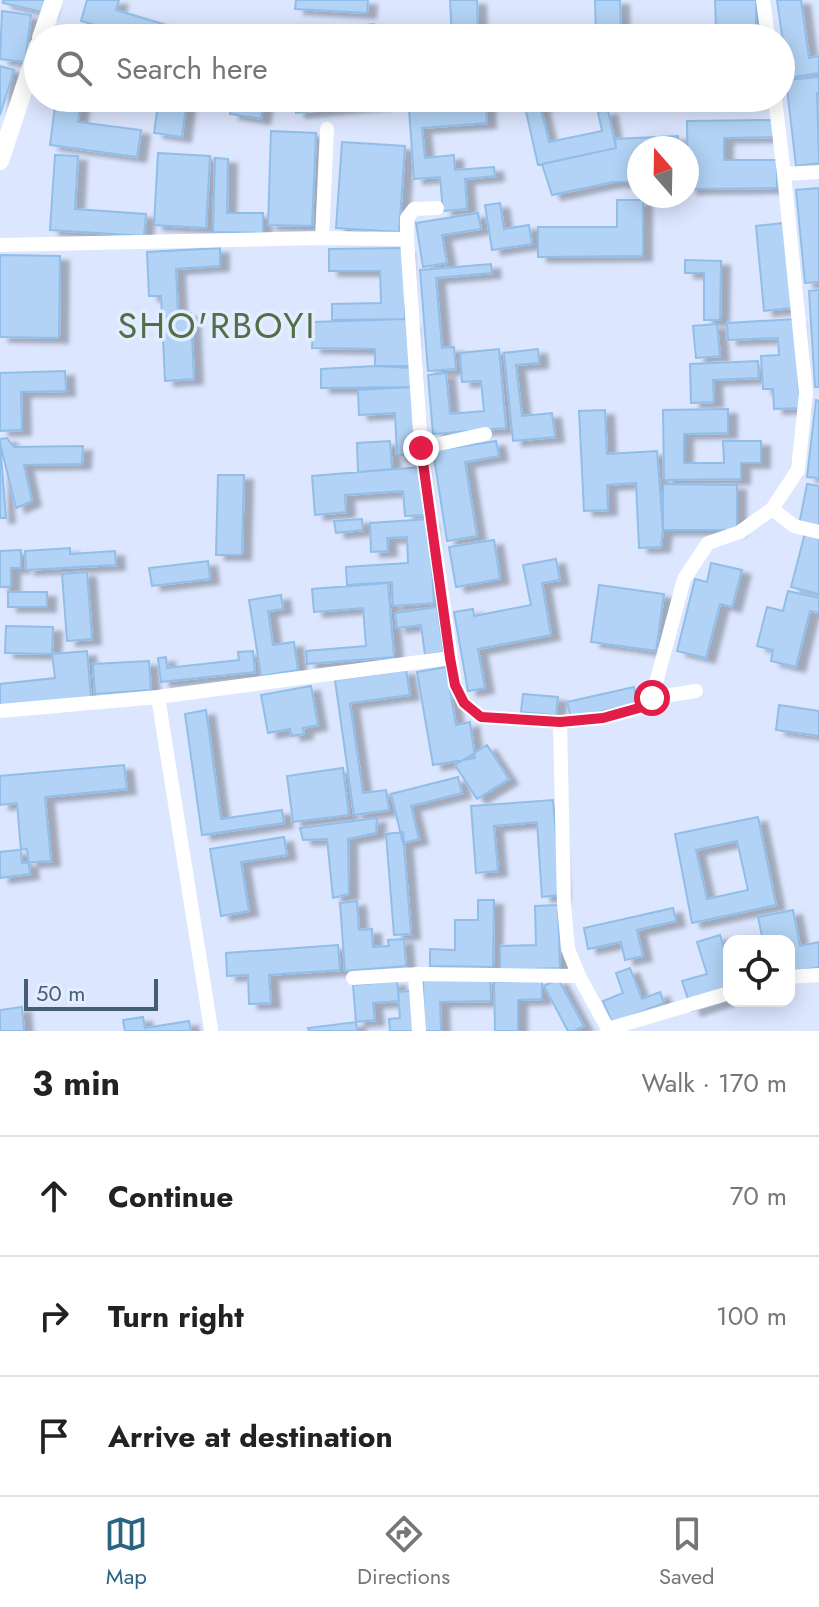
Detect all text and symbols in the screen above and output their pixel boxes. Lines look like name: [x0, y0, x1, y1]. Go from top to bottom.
search box: [24, 24, 795, 112]
icon: search: [52, 46, 96, 90]
text: Search here: [116, 47, 268, 90]
north arrow: [627, 136, 699, 208]
district label: SHO'RBOYI: [118, 299, 316, 351]
route end: [403, 430, 439, 466]
route start: [634, 680, 670, 716]
map controls: [723, 935, 795, 1007]
button: locate: [723, 935, 795, 1007]
scale bar: [24, 975, 158, 1011]
text: 50 m: [36, 977, 85, 1009]
text: 3 min: [32, 1059, 120, 1108]
text: Walk · 170 m: [642, 1064, 787, 1102]
icon: ahead: [32, 1174, 76, 1218]
text: Continue: [108, 1175, 234, 1218]
text: 70 m: [730, 1177, 787, 1215]
icon: right: [32, 1294, 76, 1338]
text: Turn right: [108, 1295, 244, 1338]
text: 100 m: [716, 1297, 787, 1335]
icon: arrive: [32, 1414, 76, 1458]
text: Arrive at destination: [108, 1415, 393, 1458]
tab: Map: [104, 1512, 148, 1592]
tab: Directions: [357, 1512, 450, 1592]
tab: Saved: [659, 1512, 715, 1592]

